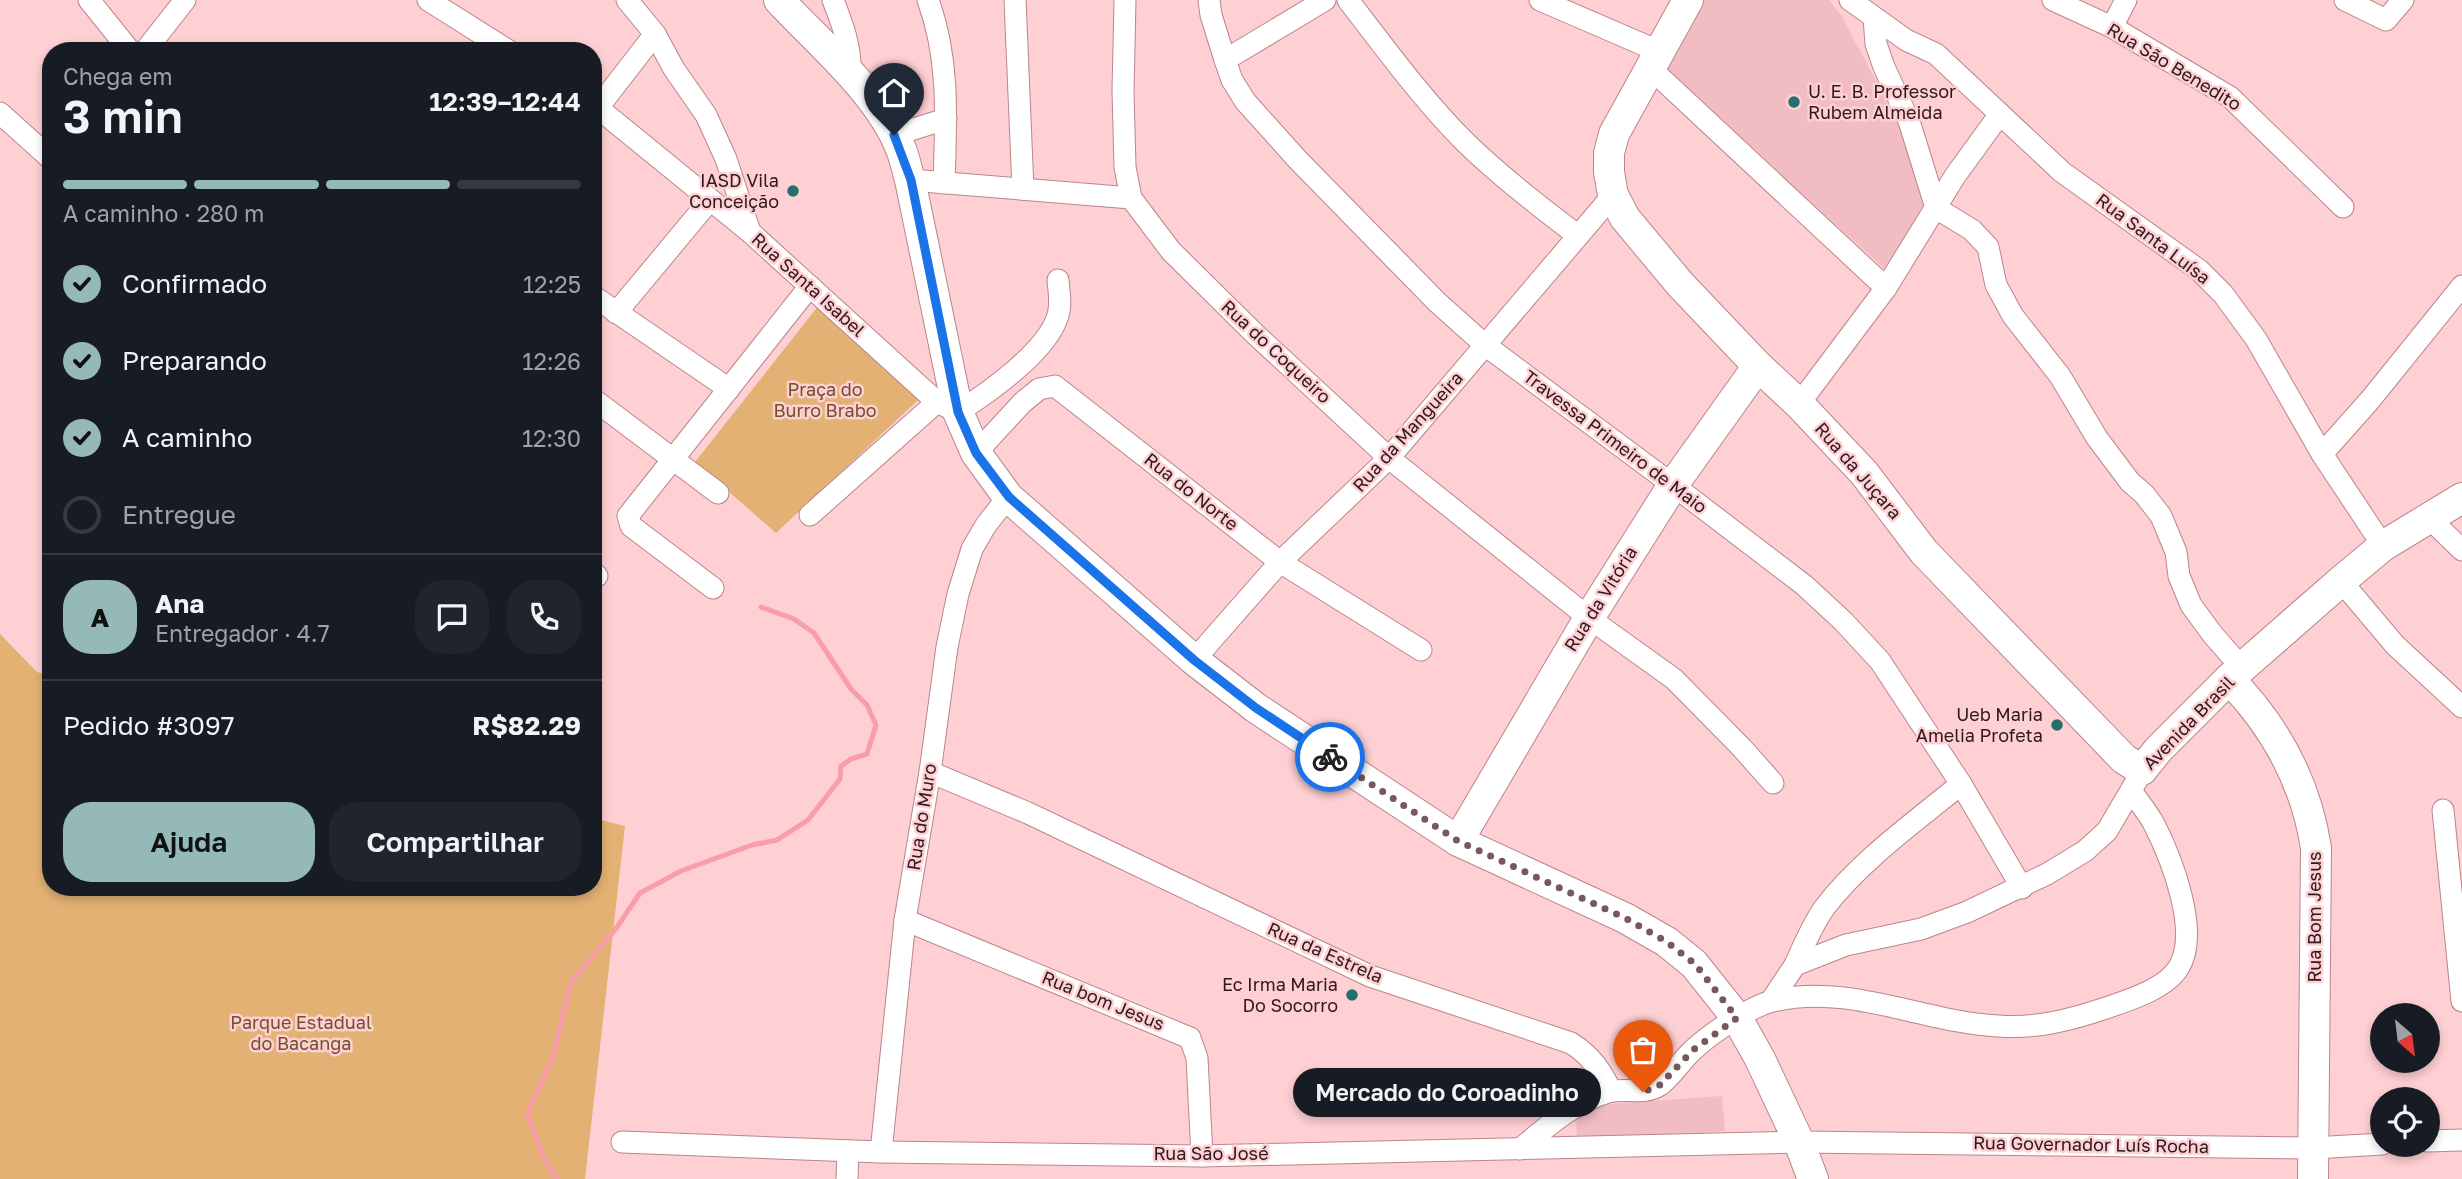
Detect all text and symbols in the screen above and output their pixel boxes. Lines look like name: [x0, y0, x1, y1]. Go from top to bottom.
street label: Rua São Benedito: [2104, 17, 2245, 115]
text: Chega em: [63, 62, 173, 90]
pin: [864, 63, 924, 135]
icon: home: [875, 74, 913, 112]
place label: U. E. B. Professor Rubem Almeida: [1808, 80, 1956, 123]
text: 12:39–12:44: [429, 86, 581, 117]
text: 3 min: [63, 88, 183, 143]
marker: U. E. B. Professor Rubem Almeida: [1786, 94, 1802, 110]
place label: IASD Vila Conceição: [689, 169, 779, 212]
marker: IASD Vila Conceição: [785, 183, 801, 199]
street label: Rua Santa Luísa: [2092, 188, 2215, 288]
text: A caminho · 280 m: [63, 199, 264, 227]
street label: Rua Santa Isabel: [748, 228, 870, 341]
icon: check: [63, 265, 101, 303]
text: Confirmado: [122, 268, 267, 299]
text: 12:25: [523, 270, 581, 298]
street label: Rua do Coqueiro: [1217, 295, 1336, 408]
icon: check: [63, 342, 101, 380]
text: Preparando: [122, 345, 267, 376]
text: 12:26: [522, 347, 581, 375]
street label: Travessa Primeiro de Maio: [1519, 365, 1712, 517]
street label: Rua da Mangueira: [1348, 367, 1467, 496]
park label: Praça do Burro Brabo: [773, 378, 877, 421]
street label: Rua da Juçara: [1811, 417, 1907, 523]
icon: check: [63, 419, 101, 457]
text: A caminho: [122, 422, 252, 453]
text: 12:30: [522, 424, 581, 452]
street label: Rua do Norte: [1140, 448, 1243, 535]
text: Entregue: [122, 499, 236, 530]
street label: Rua da Vitória: [1559, 542, 1641, 655]
button: chat: [415, 580, 489, 654]
button: phone: [507, 580, 581, 654]
text: Ana: [155, 588, 204, 619]
text: A: [91, 602, 109, 633]
text: Entregador · 4.7: [155, 619, 330, 647]
street label: Avenida Brasil: [2138, 671, 2239, 774]
place label: Ueb Maria Amelia Profeta: [1916, 703, 2043, 746]
text: Pedido #3097: [63, 710, 234, 741]
text: R$82.29: [472, 710, 581, 741]
marker: Ueb Maria Amelia Profeta: [2049, 717, 2065, 733]
courier: [1295, 722, 1365, 792]
icon: bike: [1311, 738, 1349, 776]
street label: Rua do Muro: [902, 762, 940, 872]
button: Ajuda: [63, 802, 315, 882]
button: Compartilhar: [329, 802, 581, 882]
street label: Rua Bom Jesus: [2303, 851, 2325, 983]
street label: Rua da Estrela: [1264, 917, 1387, 987]
street label: Rua bom Jesus: [1039, 965, 1168, 1035]
place label: Ec Irma Maria Do Socorro: [1222, 973, 1338, 1016]
marker: Ec Irma Maria Do Socorro: [1344, 987, 1360, 1003]
north arrow: [2370, 1003, 2440, 1073]
map controls: [2370, 1003, 2440, 1157]
park label: Parque Estadual do Bacanga: [230, 1011, 372, 1054]
pin: [1613, 1020, 1673, 1092]
icon: bag: [1624, 1031, 1662, 1069]
callout: Mercado do Coroadinho: [1293, 1068, 1601, 1116]
text: Mercado do Coroadinho: [1315, 1078, 1579, 1106]
button: locate: [2370, 1087, 2440, 1157]
street label: Rua Governador Luís Rocha: [1973, 1131, 2209, 1157]
street label: Rua São José: [1153, 1142, 1269, 1164]

